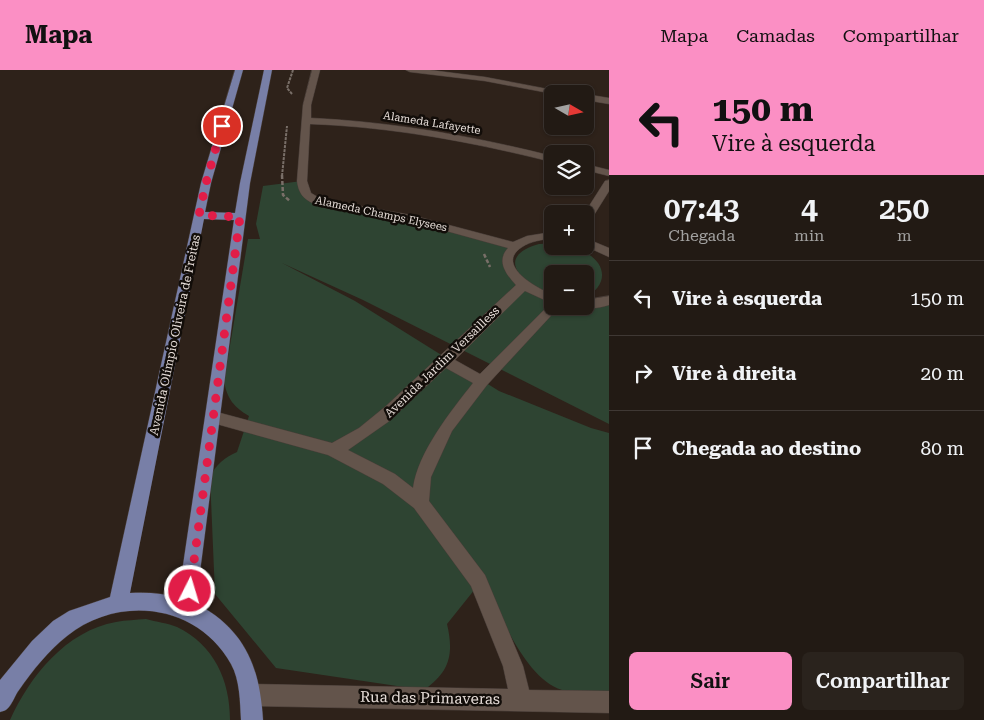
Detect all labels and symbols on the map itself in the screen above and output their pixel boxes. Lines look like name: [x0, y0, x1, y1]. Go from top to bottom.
north arrow: [544, 85, 594, 135]
pin: [201, 105, 243, 147]
street label: Alameda Lafayette: [382, 109, 482, 137]
street label: Alameda Champs Elysees: [314, 194, 448, 234]
street label: Avenida Olímpio Oliveira de Freitas: [147, 233, 203, 437]
street label: Avenida Jardim Versailless: [382, 303, 502, 421]
position arrow: [163, 564, 215, 616]
street label: Rua das Primaveras: [360, 688, 500, 708]

